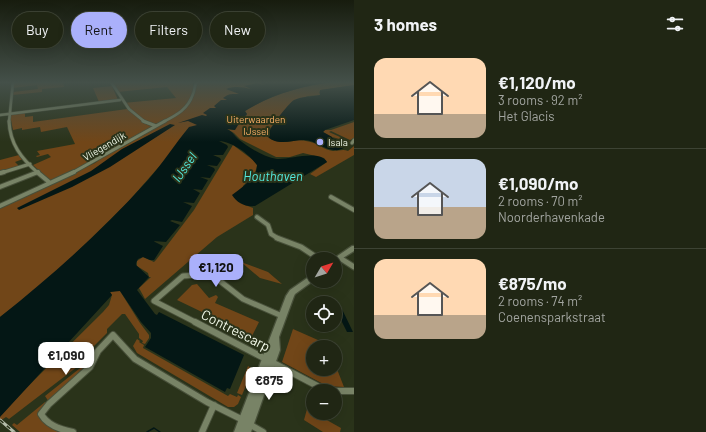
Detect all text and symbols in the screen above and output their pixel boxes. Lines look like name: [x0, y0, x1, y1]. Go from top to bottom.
chip: Buy: [12, 12, 63, 48]
chip: Rent: [71, 12, 127, 48]
chip: Filters: [135, 12, 202, 48]
chip: New: [210, 12, 265, 48]
icon: filters: [664, 13, 686, 35]
text: 3 homes: [374, 14, 437, 34]
text: €1,120/mo: [498, 72, 576, 92]
icon: home: [406, 74, 454, 122]
text: 3 rooms · 92 m²: [498, 92, 582, 108]
text: Het Glacis: [498, 108, 555, 124]
park label: Uiterwaarden IJssel: [227, 113, 285, 137]
street label: Vliegendijk: [80, 129, 128, 163]
place label: Isala: [328, 136, 348, 148]
marker: Isala: [315, 137, 325, 147]
water label: IJssel: [168, 149, 200, 185]
water label: Houthaven: [243, 168, 303, 184]
text: €1,090/mo: [498, 173, 578, 193]
icon: home: [406, 175, 454, 223]
text: 2 rooms · 70 m²: [498, 193, 582, 209]
text: Noorderhavenkade: [498, 209, 605, 225]
north arrow: [306, 252, 342, 288]
map controls: [306, 252, 342, 420]
pin: €1,120: [183, 254, 249, 288]
text: €1,120: [198, 259, 234, 275]
text: €875/mo: [498, 273, 567, 293]
icon: home: [406, 275, 454, 323]
text: 2 rooms · 74 m²: [498, 293, 582, 309]
button: locate: [306, 296, 342, 332]
street label: Contrescarp: [199, 305, 273, 355]
text: Coenensparkstraat: [498, 309, 606, 325]
button: +: [306, 340, 342, 376]
pin: €1,090: [33, 342, 99, 376]
text: €1,090: [47, 347, 85, 363]
pin: €875: [245, 367, 293, 401]
text: €875: [255, 372, 283, 388]
button: −: [306, 384, 342, 420]

